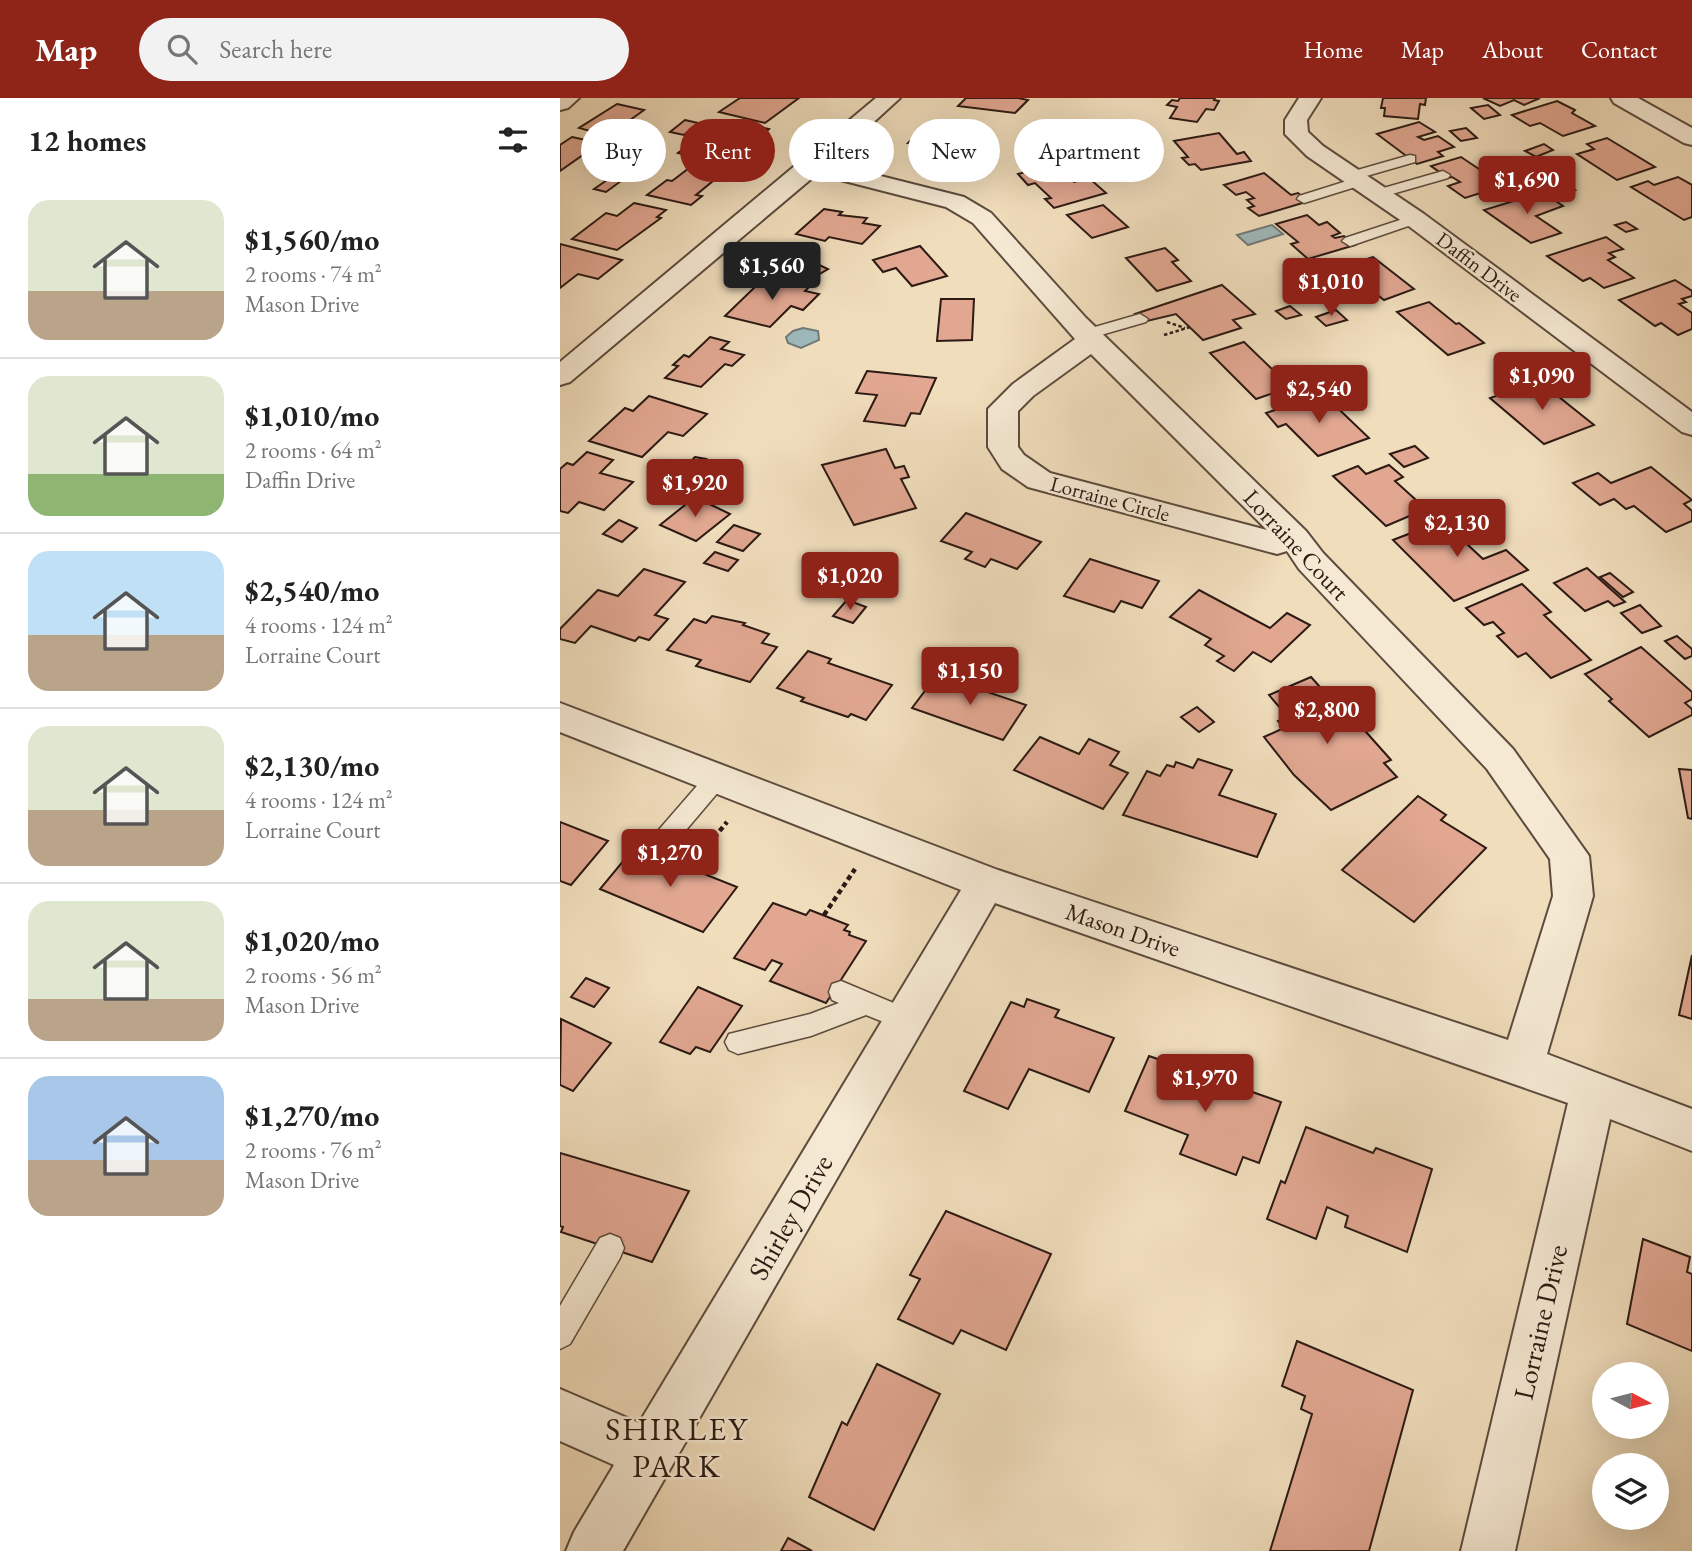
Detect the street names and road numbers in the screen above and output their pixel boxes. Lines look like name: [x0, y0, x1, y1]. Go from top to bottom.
street label: Daffin Drive: [1431, 226, 1528, 308]
street label: Lorraine Circle: [1047, 470, 1173, 527]
street label: Lorraine Court: [1237, 482, 1356, 607]
street label: Mason Drive: [1062, 895, 1185, 964]
street label: Shirley Drive: [740, 1148, 840, 1286]
street label: Lorraine Drive: [1505, 1241, 1575, 1403]

